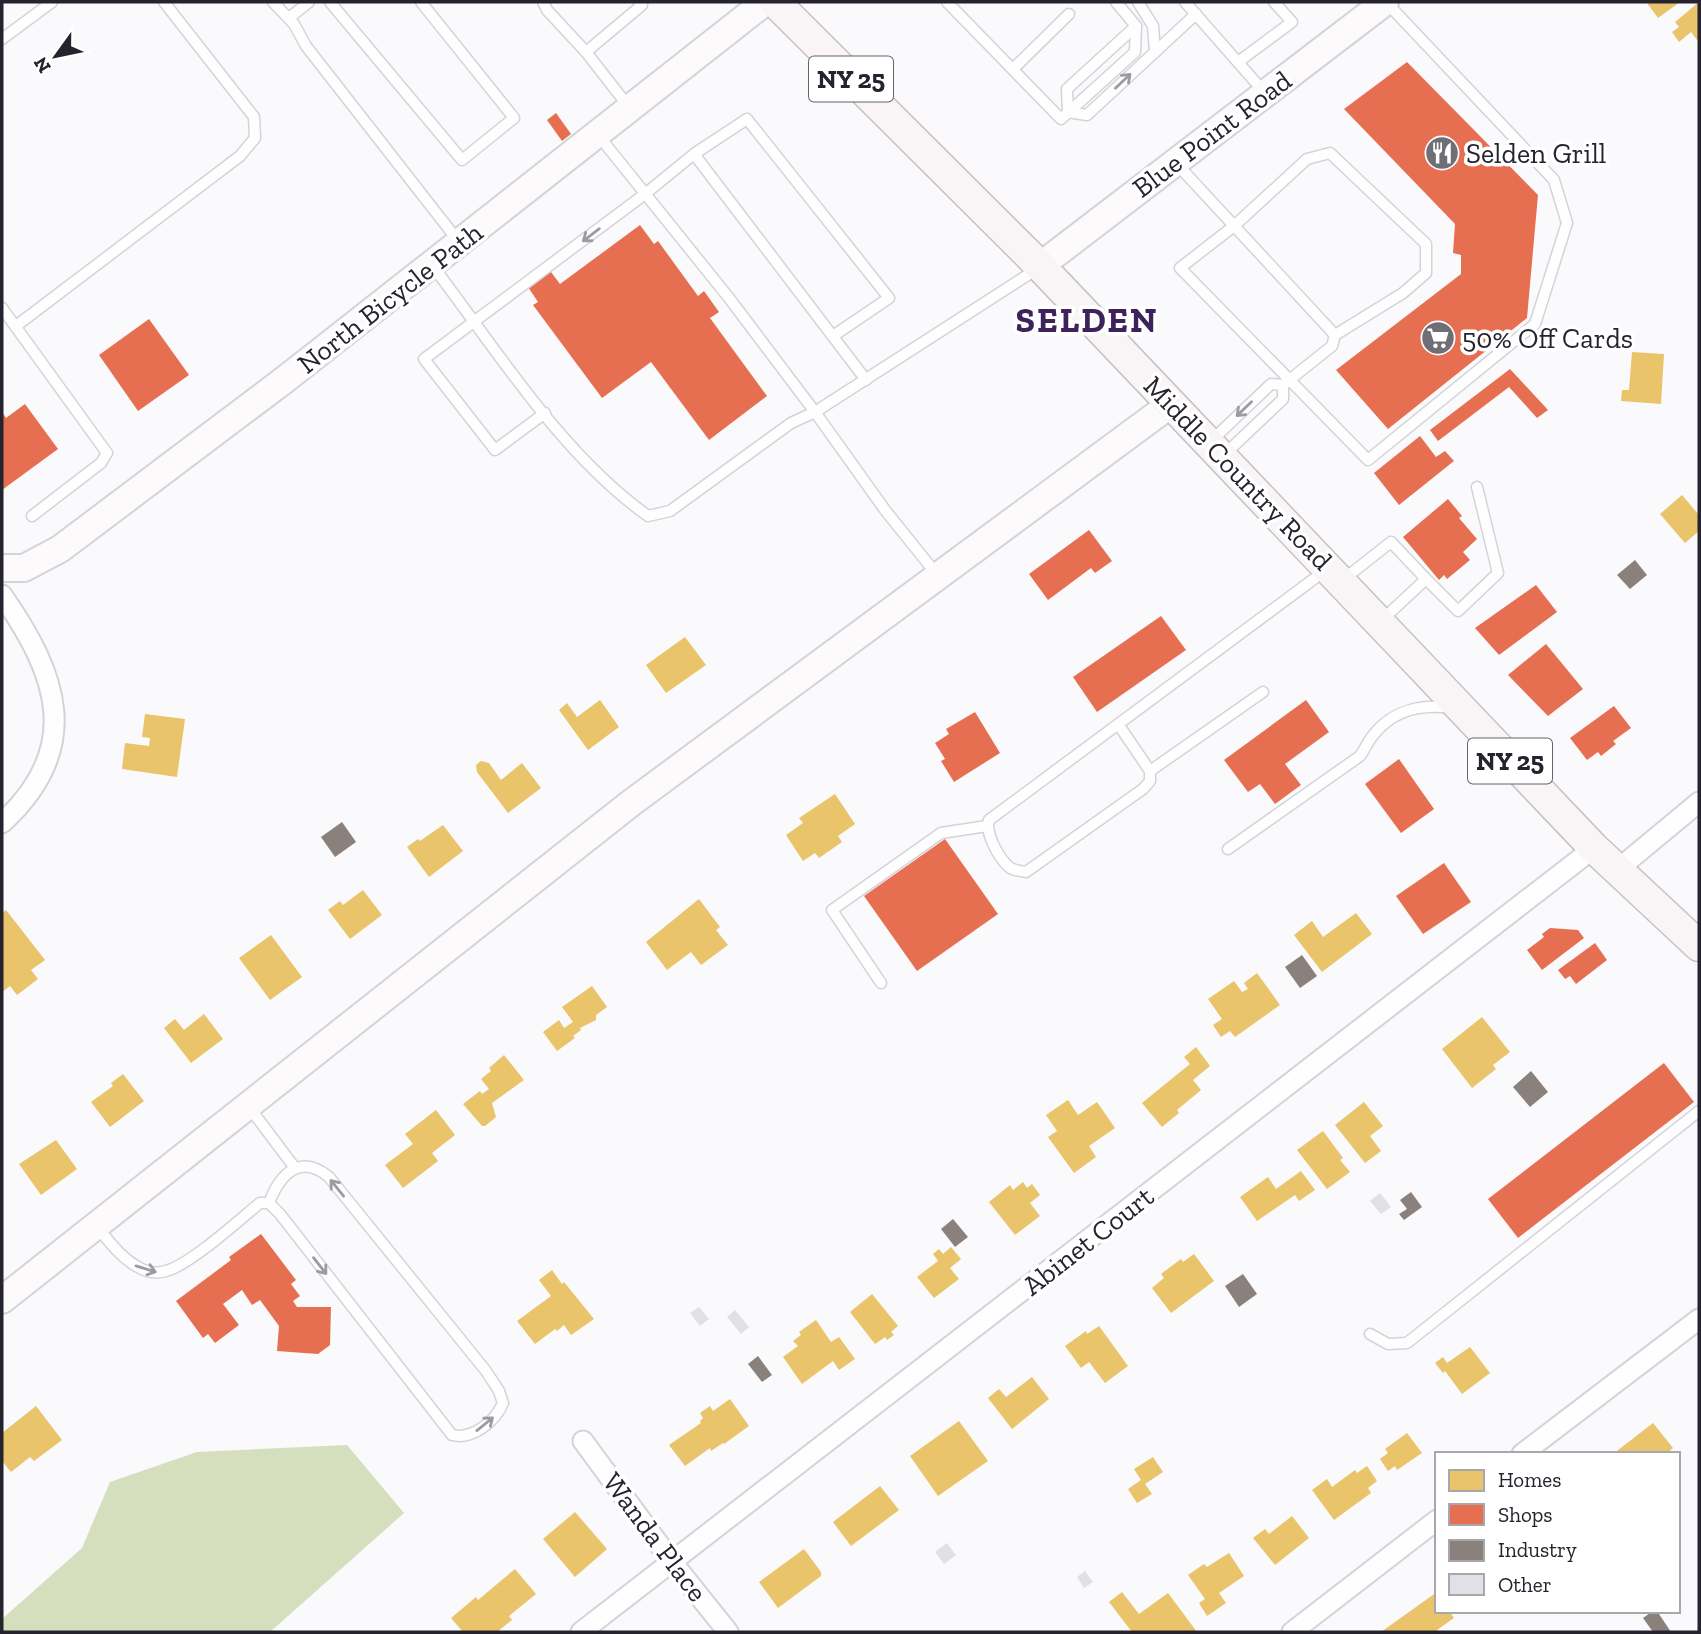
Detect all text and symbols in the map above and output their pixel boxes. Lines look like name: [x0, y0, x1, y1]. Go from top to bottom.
north arrow: [21, 21, 91, 91]
text: N: [29, 53, 56, 77]
road number: NY 25: [809, 57, 893, 102]
street label: Blue Point Road: [1126, 64, 1298, 204]
one-way arrow: [1114, 73, 1131, 90]
restaurant icon: Selden Grill: [1423, 134, 1461, 172]
place label: Selden Grill: [1466, 137, 1606, 170]
street label: North Bicycle Path: [291, 215, 489, 380]
one-way arrow: [582, 228, 600, 243]
district label: SELDEN: [1015, 299, 1159, 341]
supermarket icon: 50% Off Cards: [1419, 319, 1457, 357]
place label: 50% Off Cards: [1462, 322, 1633, 355]
street label: Middle Country Road: [1137, 369, 1339, 577]
one-way arrow: [1236, 401, 1253, 418]
road number: NY 25: [1468, 738, 1552, 783]
one-way arrow: [330, 1179, 345, 1197]
street label: Abinet Court: [1016, 1179, 1161, 1302]
one-way arrow: [313, 1256, 327, 1275]
one-way arrow: [135, 1263, 157, 1276]
one-way arrow: [476, 1416, 494, 1432]
legend: [1435, 1452, 1680, 1613]
street label: Wanda Place: [596, 1466, 714, 1608]
text: Homes: [1498, 1467, 1561, 1492]
text: Shops: [1498, 1502, 1552, 1527]
text: Industry: [1498, 1537, 1577, 1562]
text: Other: [1498, 1572, 1552, 1597]

